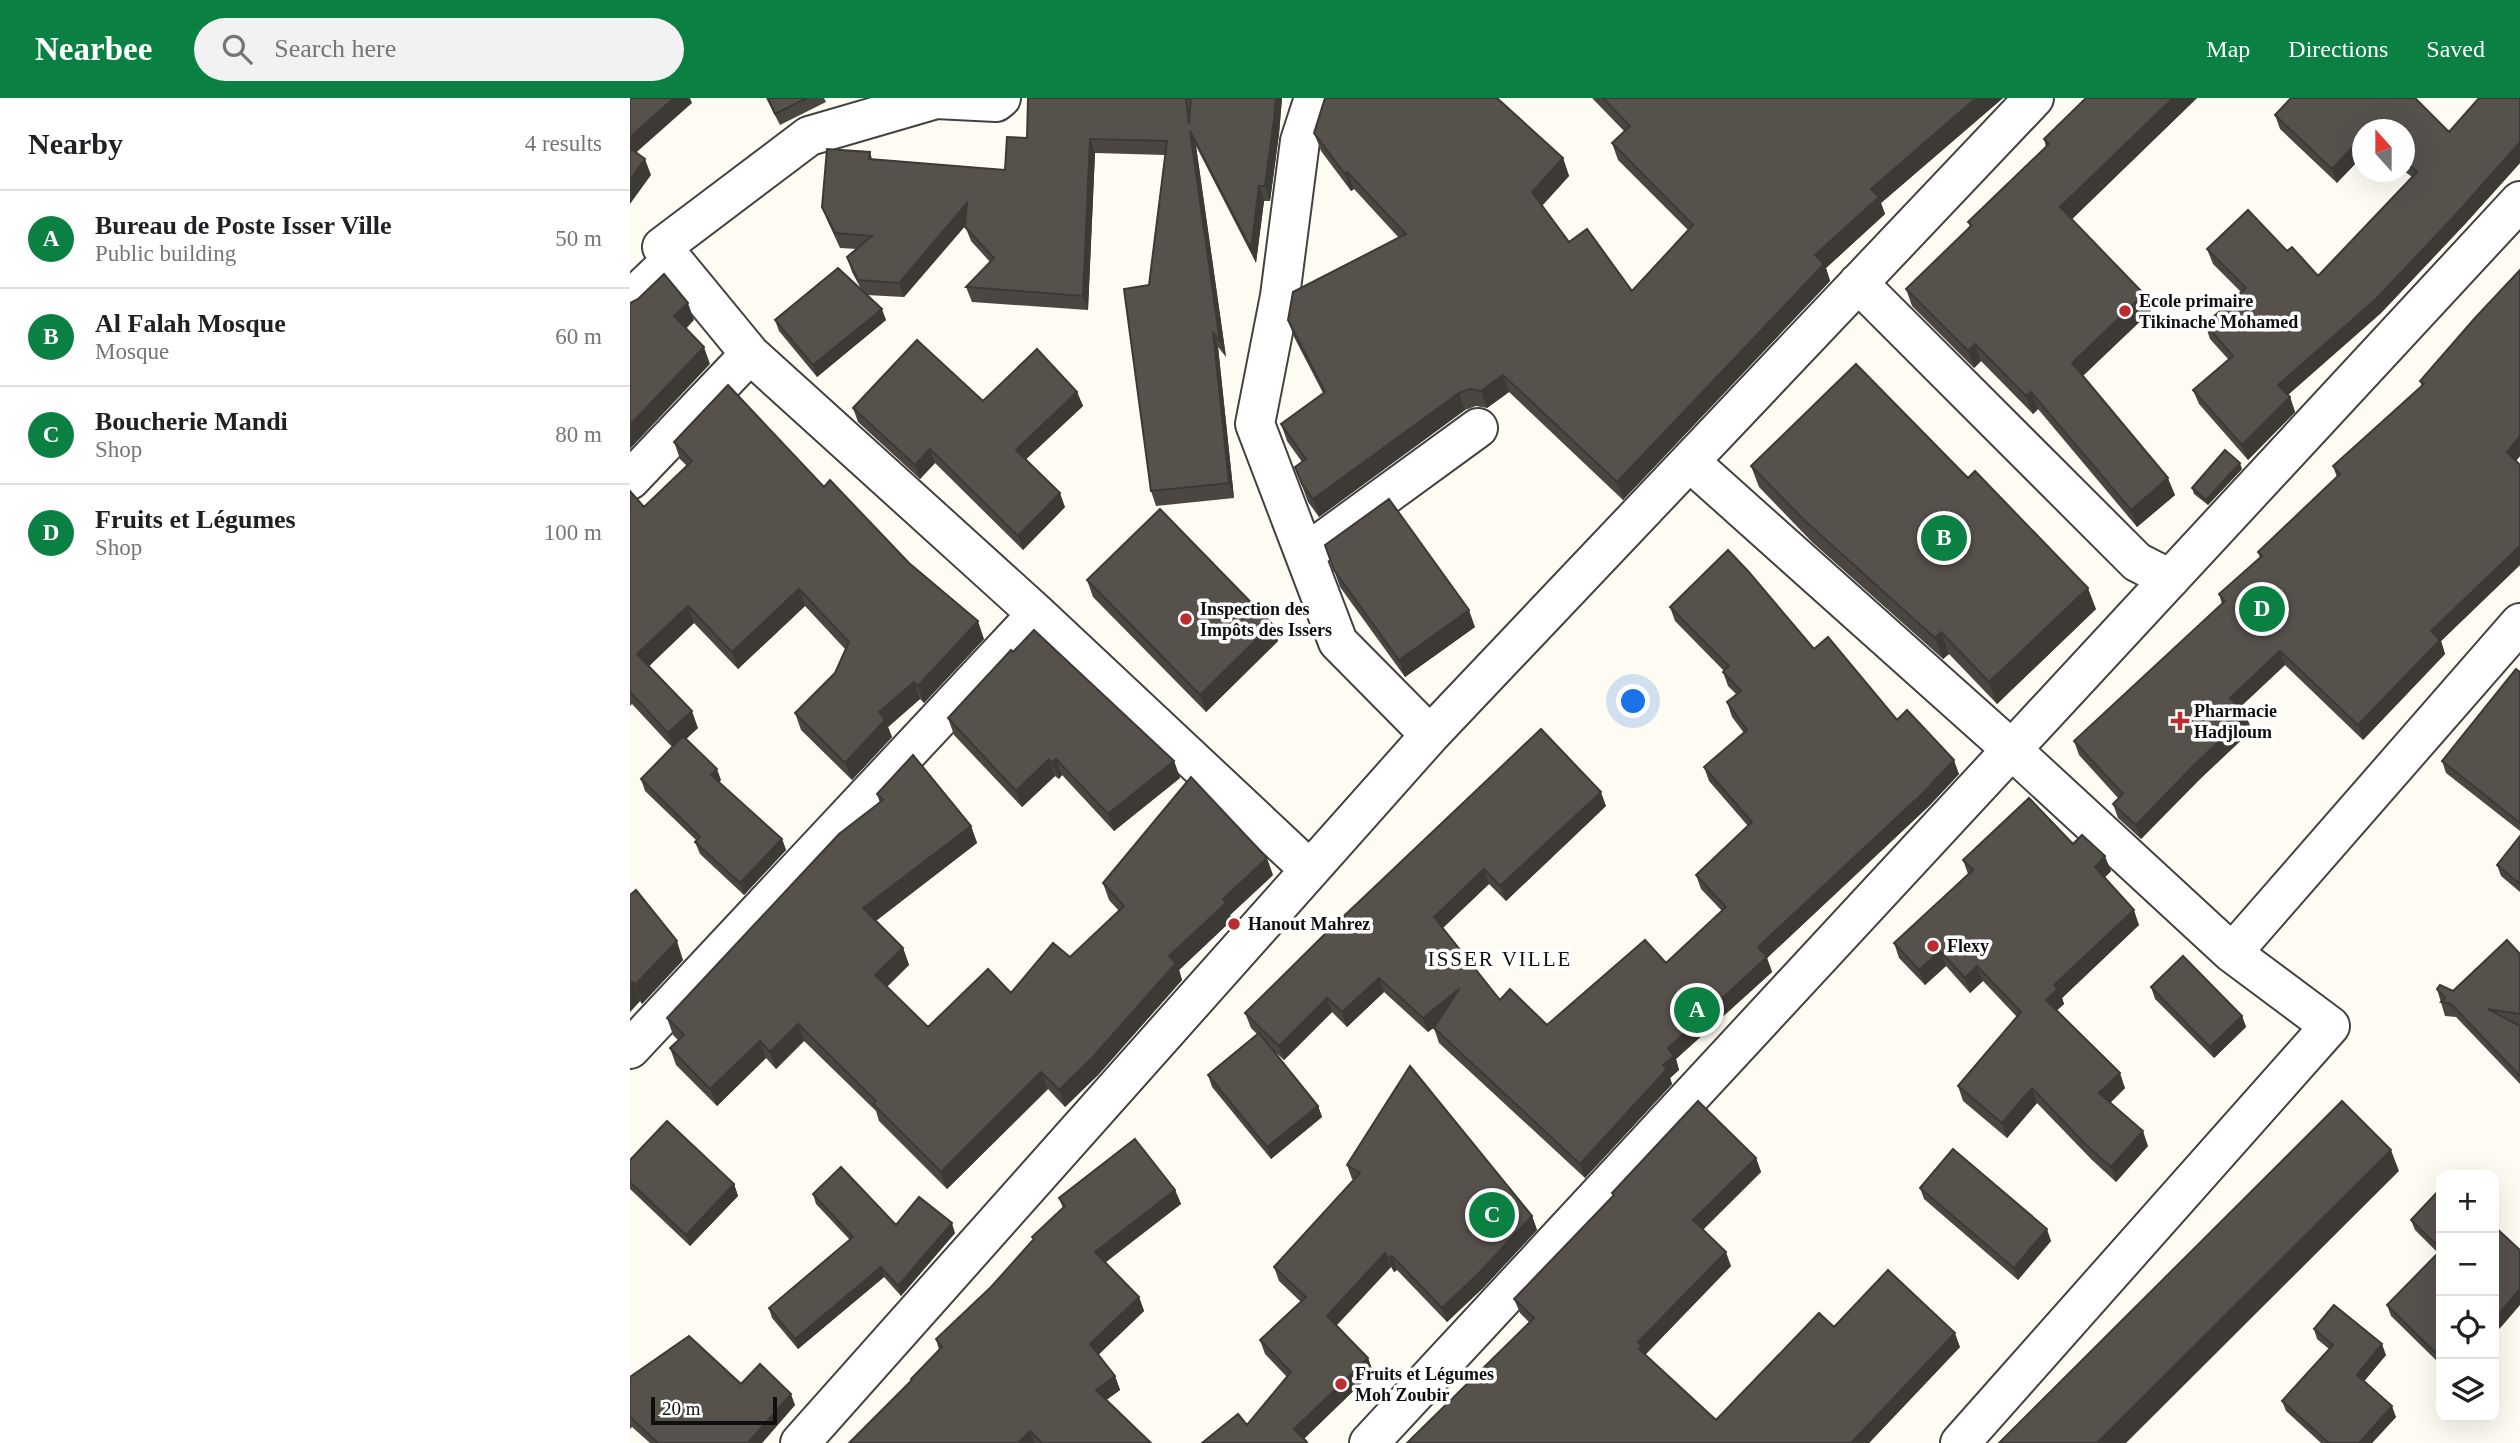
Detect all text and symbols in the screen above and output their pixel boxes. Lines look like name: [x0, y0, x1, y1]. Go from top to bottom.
search box: [194, 18, 684, 81]
icon: search: [218, 30, 256, 68]
text: Nearbee: [35, 31, 152, 67]
text: Search here: [274, 34, 396, 63]
text: Map: [2206, 36, 2250, 62]
text: Directions: [2288, 36, 2388, 62]
text: Saved: [2426, 36, 2485, 62]
north arrow: [2352, 119, 2415, 182]
text: Nearby: [28, 127, 123, 160]
text: 4 results: [525, 131, 602, 156]
text: Bureau de Poste Isser Ville: [95, 211, 392, 240]
text: A: [43, 226, 59, 251]
text: 50 m: [555, 226, 602, 251]
text: Public building: [95, 241, 236, 266]
place label: Ecole primaire Tikinache Mohamed: [2139, 291, 2298, 332]
marker: Ecole primaire Tikinache Mohamed: [2117, 303, 2133, 319]
text: Al Falah Mosque: [95, 309, 286, 338]
text: B: [43, 324, 59, 349]
text: 60 m: [555, 324, 602, 349]
text: Mosque: [95, 339, 169, 364]
text: Boucherie Mandi: [95, 407, 288, 436]
text: C: [43, 422, 59, 447]
text: 80 m: [555, 422, 602, 447]
text: Shop: [95, 437, 142, 462]
text: Fruits et Légumes: [95, 505, 296, 534]
pin: B: [1921, 512, 1967, 564]
text: D: [43, 520, 59, 545]
text: 100 m: [544, 520, 602, 545]
text: Shop: [95, 535, 142, 560]
pin: D: [2239, 583, 2285, 635]
place label: Inspection des Impôts des Issers: [1200, 599, 1332, 640]
marker: Inspection des Impôts des Issers: [1178, 611, 1194, 627]
your location: [1616, 684, 1650, 718]
place label: Pharmacie Hadjloum: [2194, 701, 2277, 742]
marker: Pharmacie Hadjloum: [2172, 713, 2188, 729]
place label: Hanout Mahrez: [1248, 914, 1370, 934]
marker: Hanout Mahrez: [1226, 916, 1242, 932]
place label: Flexy: [1947, 936, 1989, 956]
marker: Flexy: [1925, 938, 1941, 954]
district label: ISSER VILLE: [1428, 947, 1572, 971]
pin: A: [1674, 984, 1720, 1036]
map controls: [2436, 1170, 2499, 1422]
button: +: [2436, 1170, 2499, 1233]
pin: C: [1469, 1189, 1515, 1241]
button: −: [2436, 1233, 2499, 1296]
button: locate: [2436, 1296, 2499, 1359]
button: layers: [2436, 1359, 2499, 1422]
place label: Fruits et Légumes Moh Zoubir: [1355, 1364, 1494, 1405]
marker: Fruits et Légumes Moh Zoubir: [1333, 1376, 1349, 1392]
scale bar: [651, 1394, 777, 1426]
text: 20 m: [662, 1398, 701, 1419]

